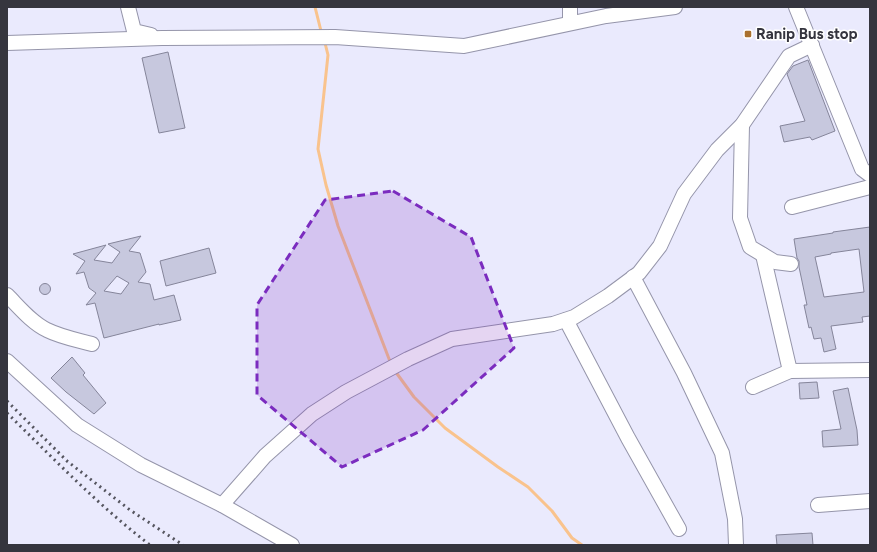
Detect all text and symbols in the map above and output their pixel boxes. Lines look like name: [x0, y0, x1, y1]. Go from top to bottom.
place label: Ranip Bus stop: [756, 25, 858, 43]
marker: Ranip Bus stop: [743, 29, 753, 39]

